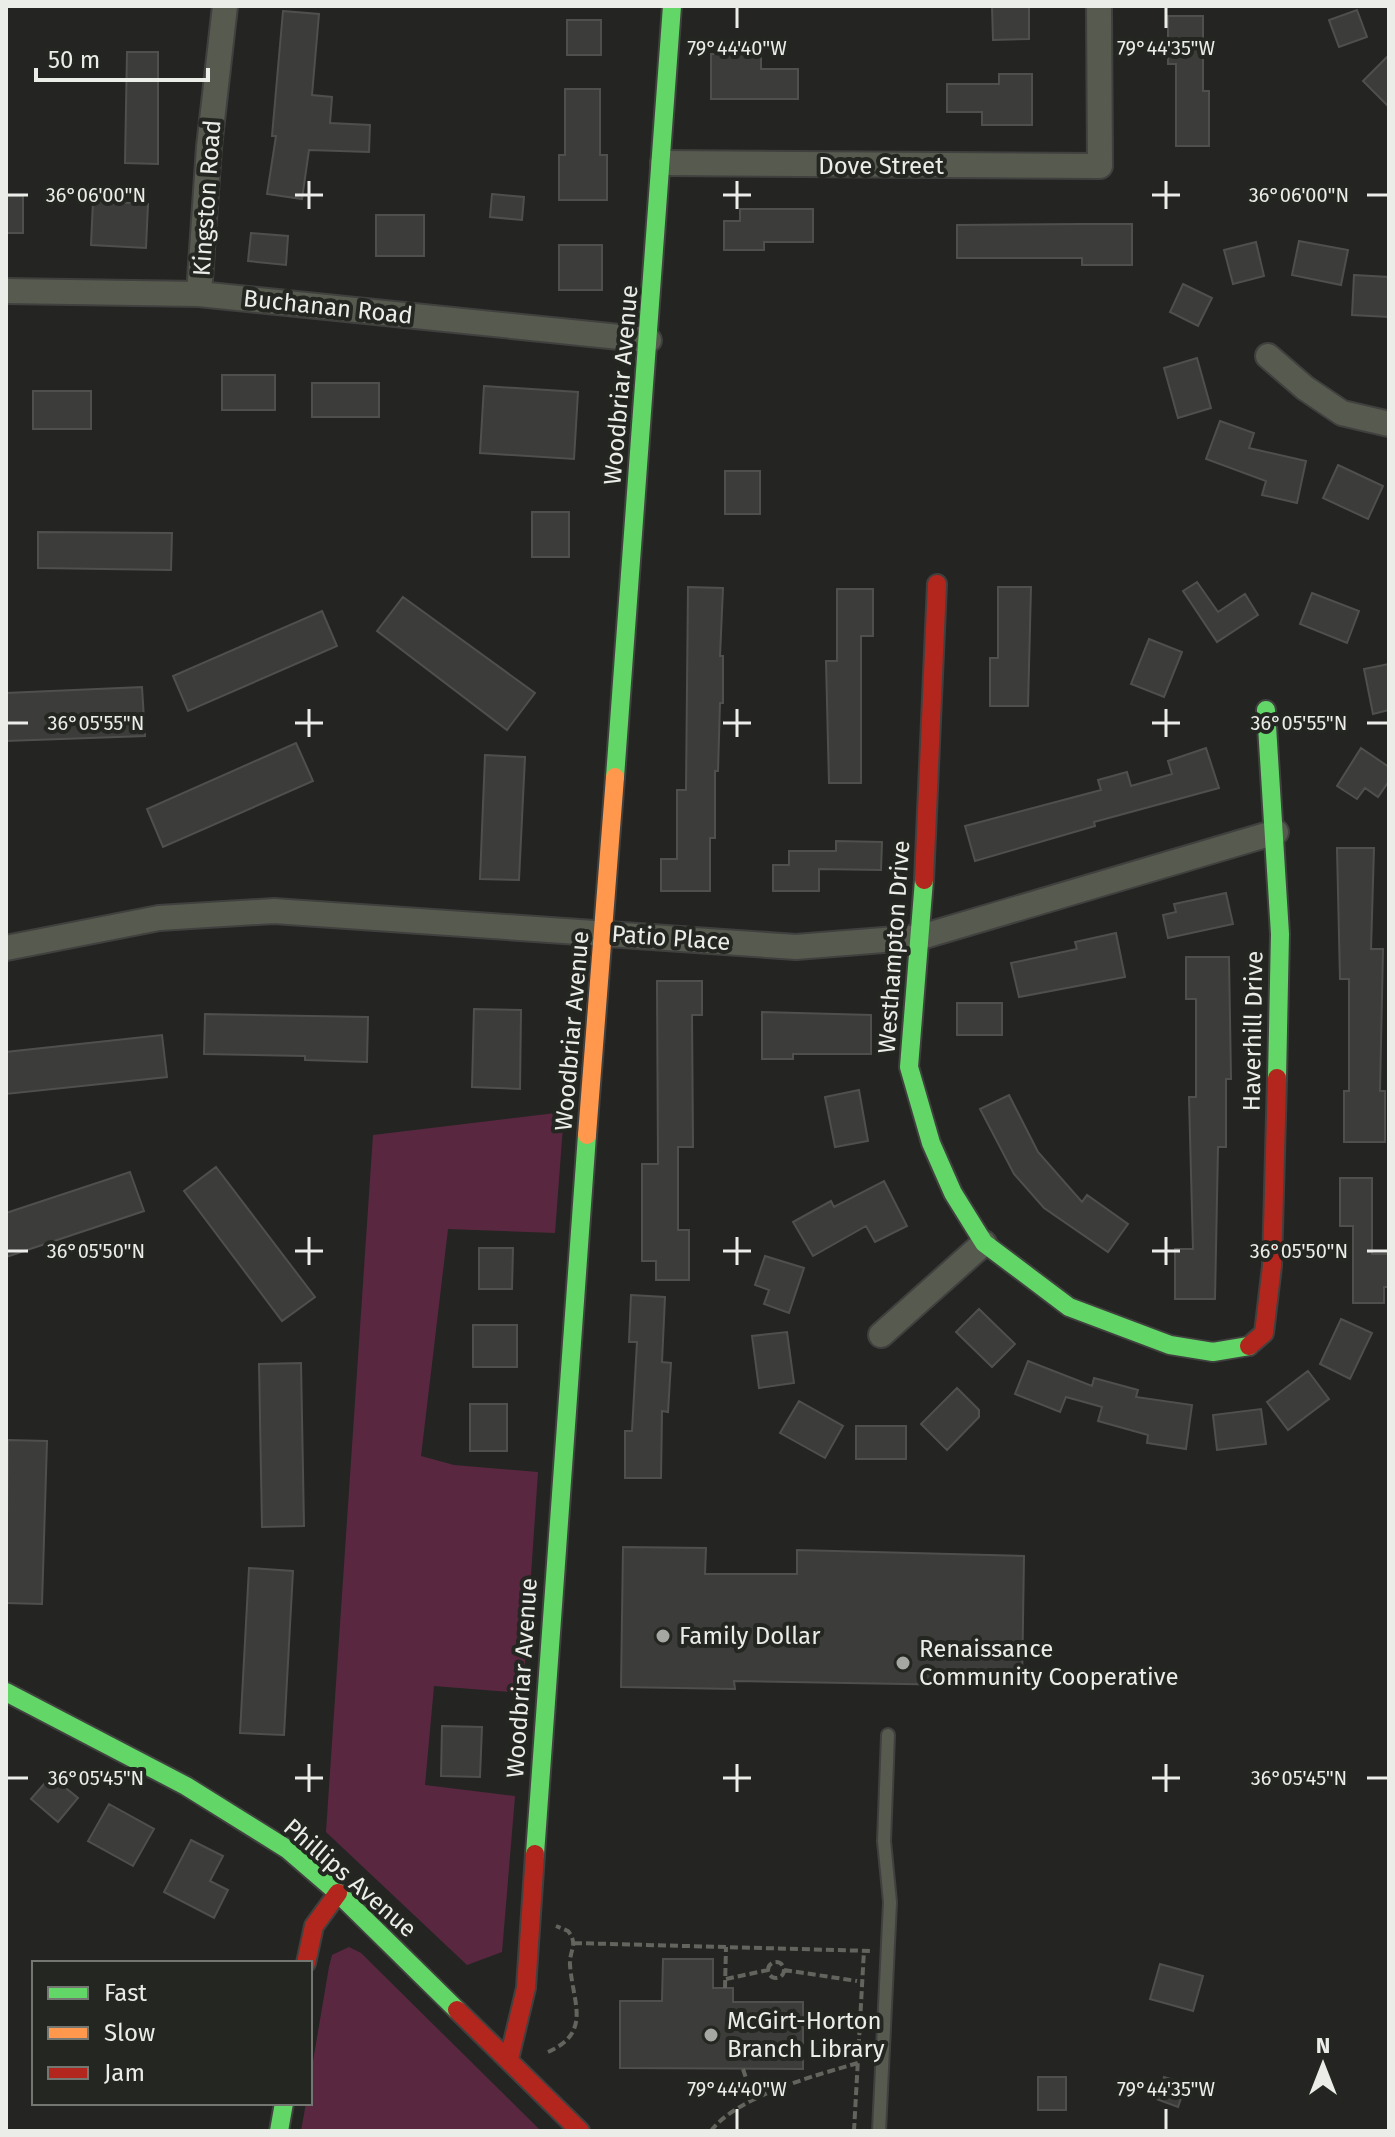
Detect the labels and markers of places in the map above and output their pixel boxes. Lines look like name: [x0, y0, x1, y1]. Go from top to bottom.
place label: Family Dollar: [679, 1622, 821, 1650]
marker: Family Dollar: [654, 1627, 672, 1645]
place label: Renaissance Community Cooperative: [919, 1635, 1179, 1691]
marker: Renaissance Community Cooperative: [894, 1654, 912, 1672]
place label: McGirt-Horton Branch Library: [727, 2007, 885, 2063]
marker: McGirt-Horton Branch Library: [702, 2026, 720, 2044]

